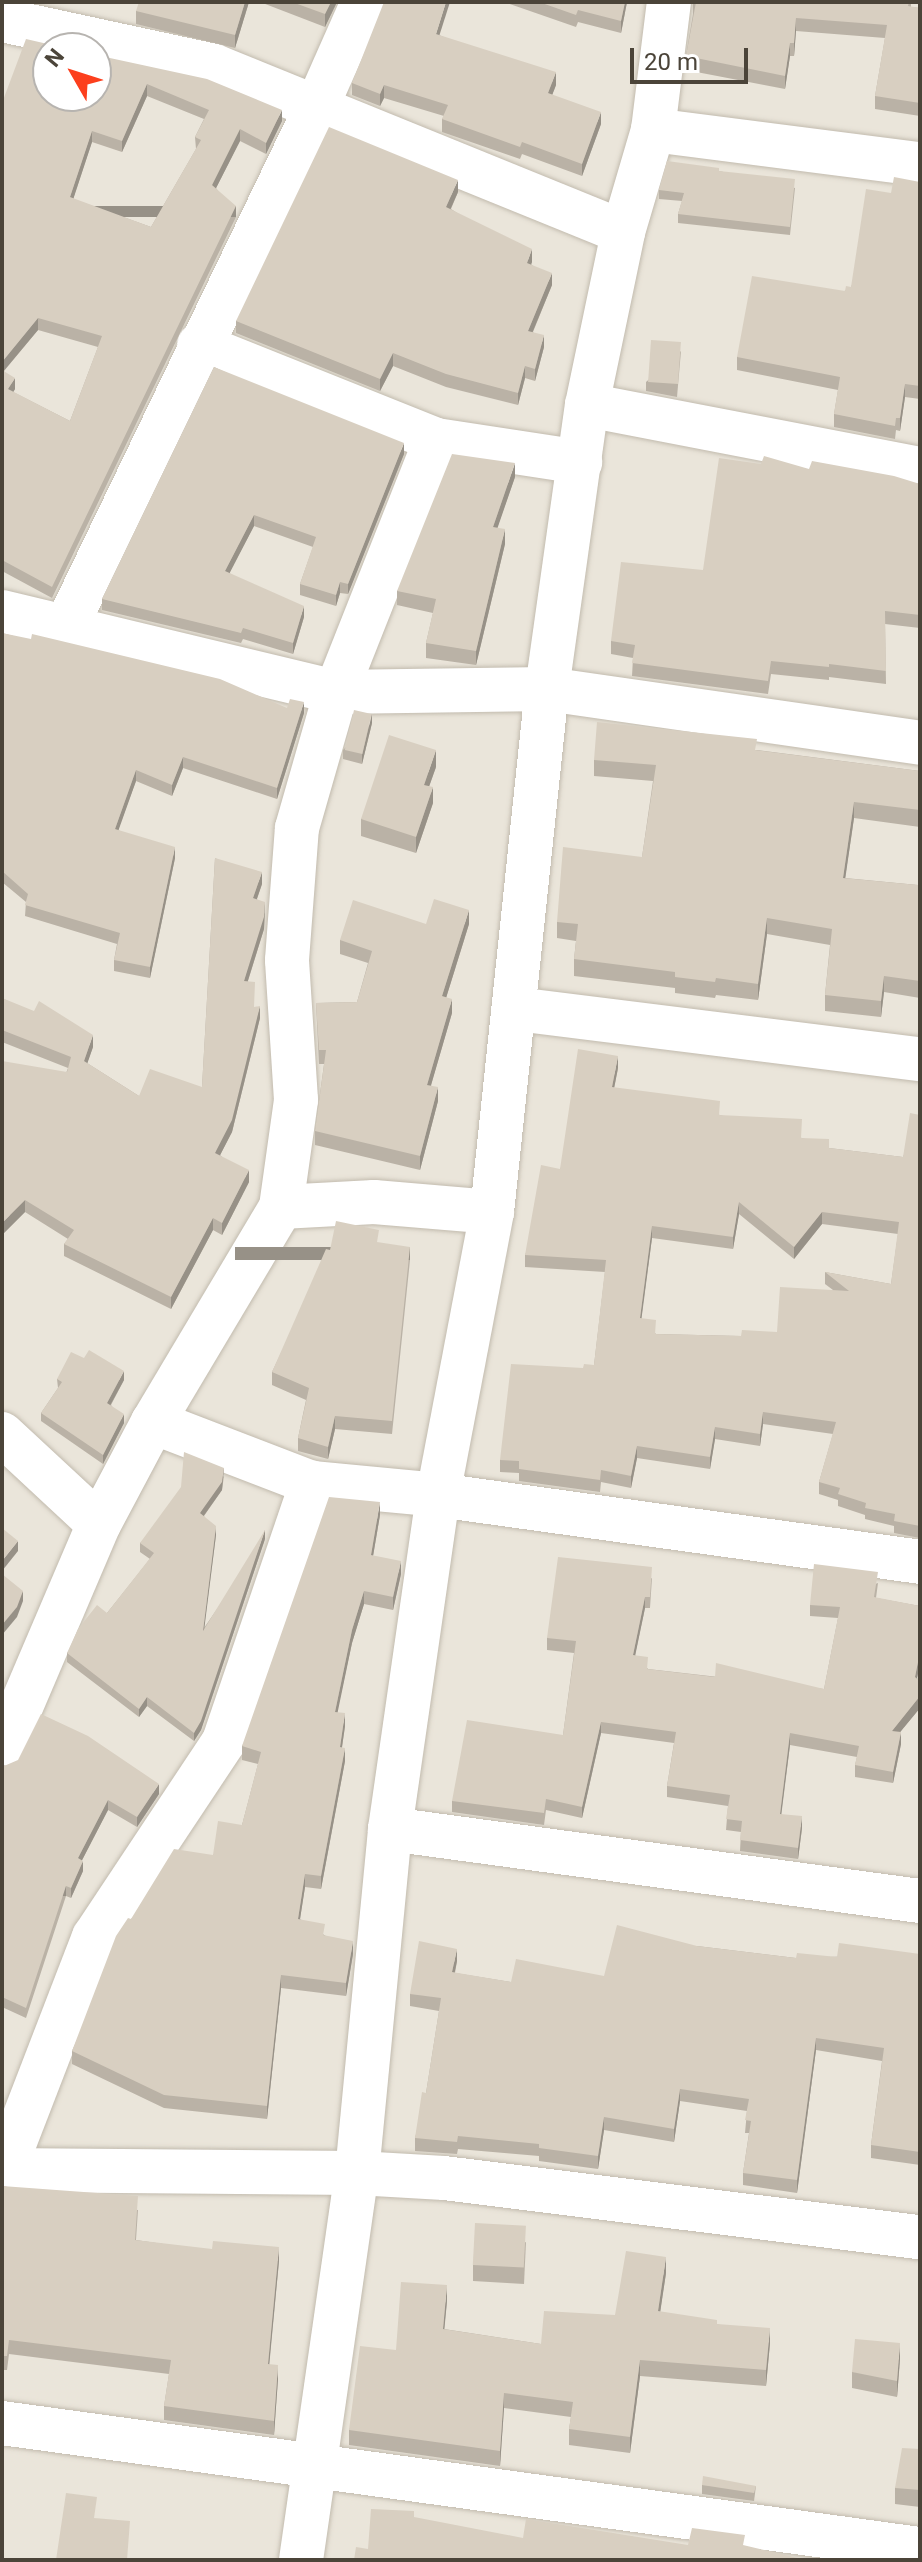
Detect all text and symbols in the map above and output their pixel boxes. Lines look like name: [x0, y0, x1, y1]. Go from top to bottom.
north arrow: [32, 32, 112, 112]
scale bar: [634, 32, 752, 82]
text: N: [40, 44, 69, 72]
text: 20 m: [644, 48, 698, 76]

